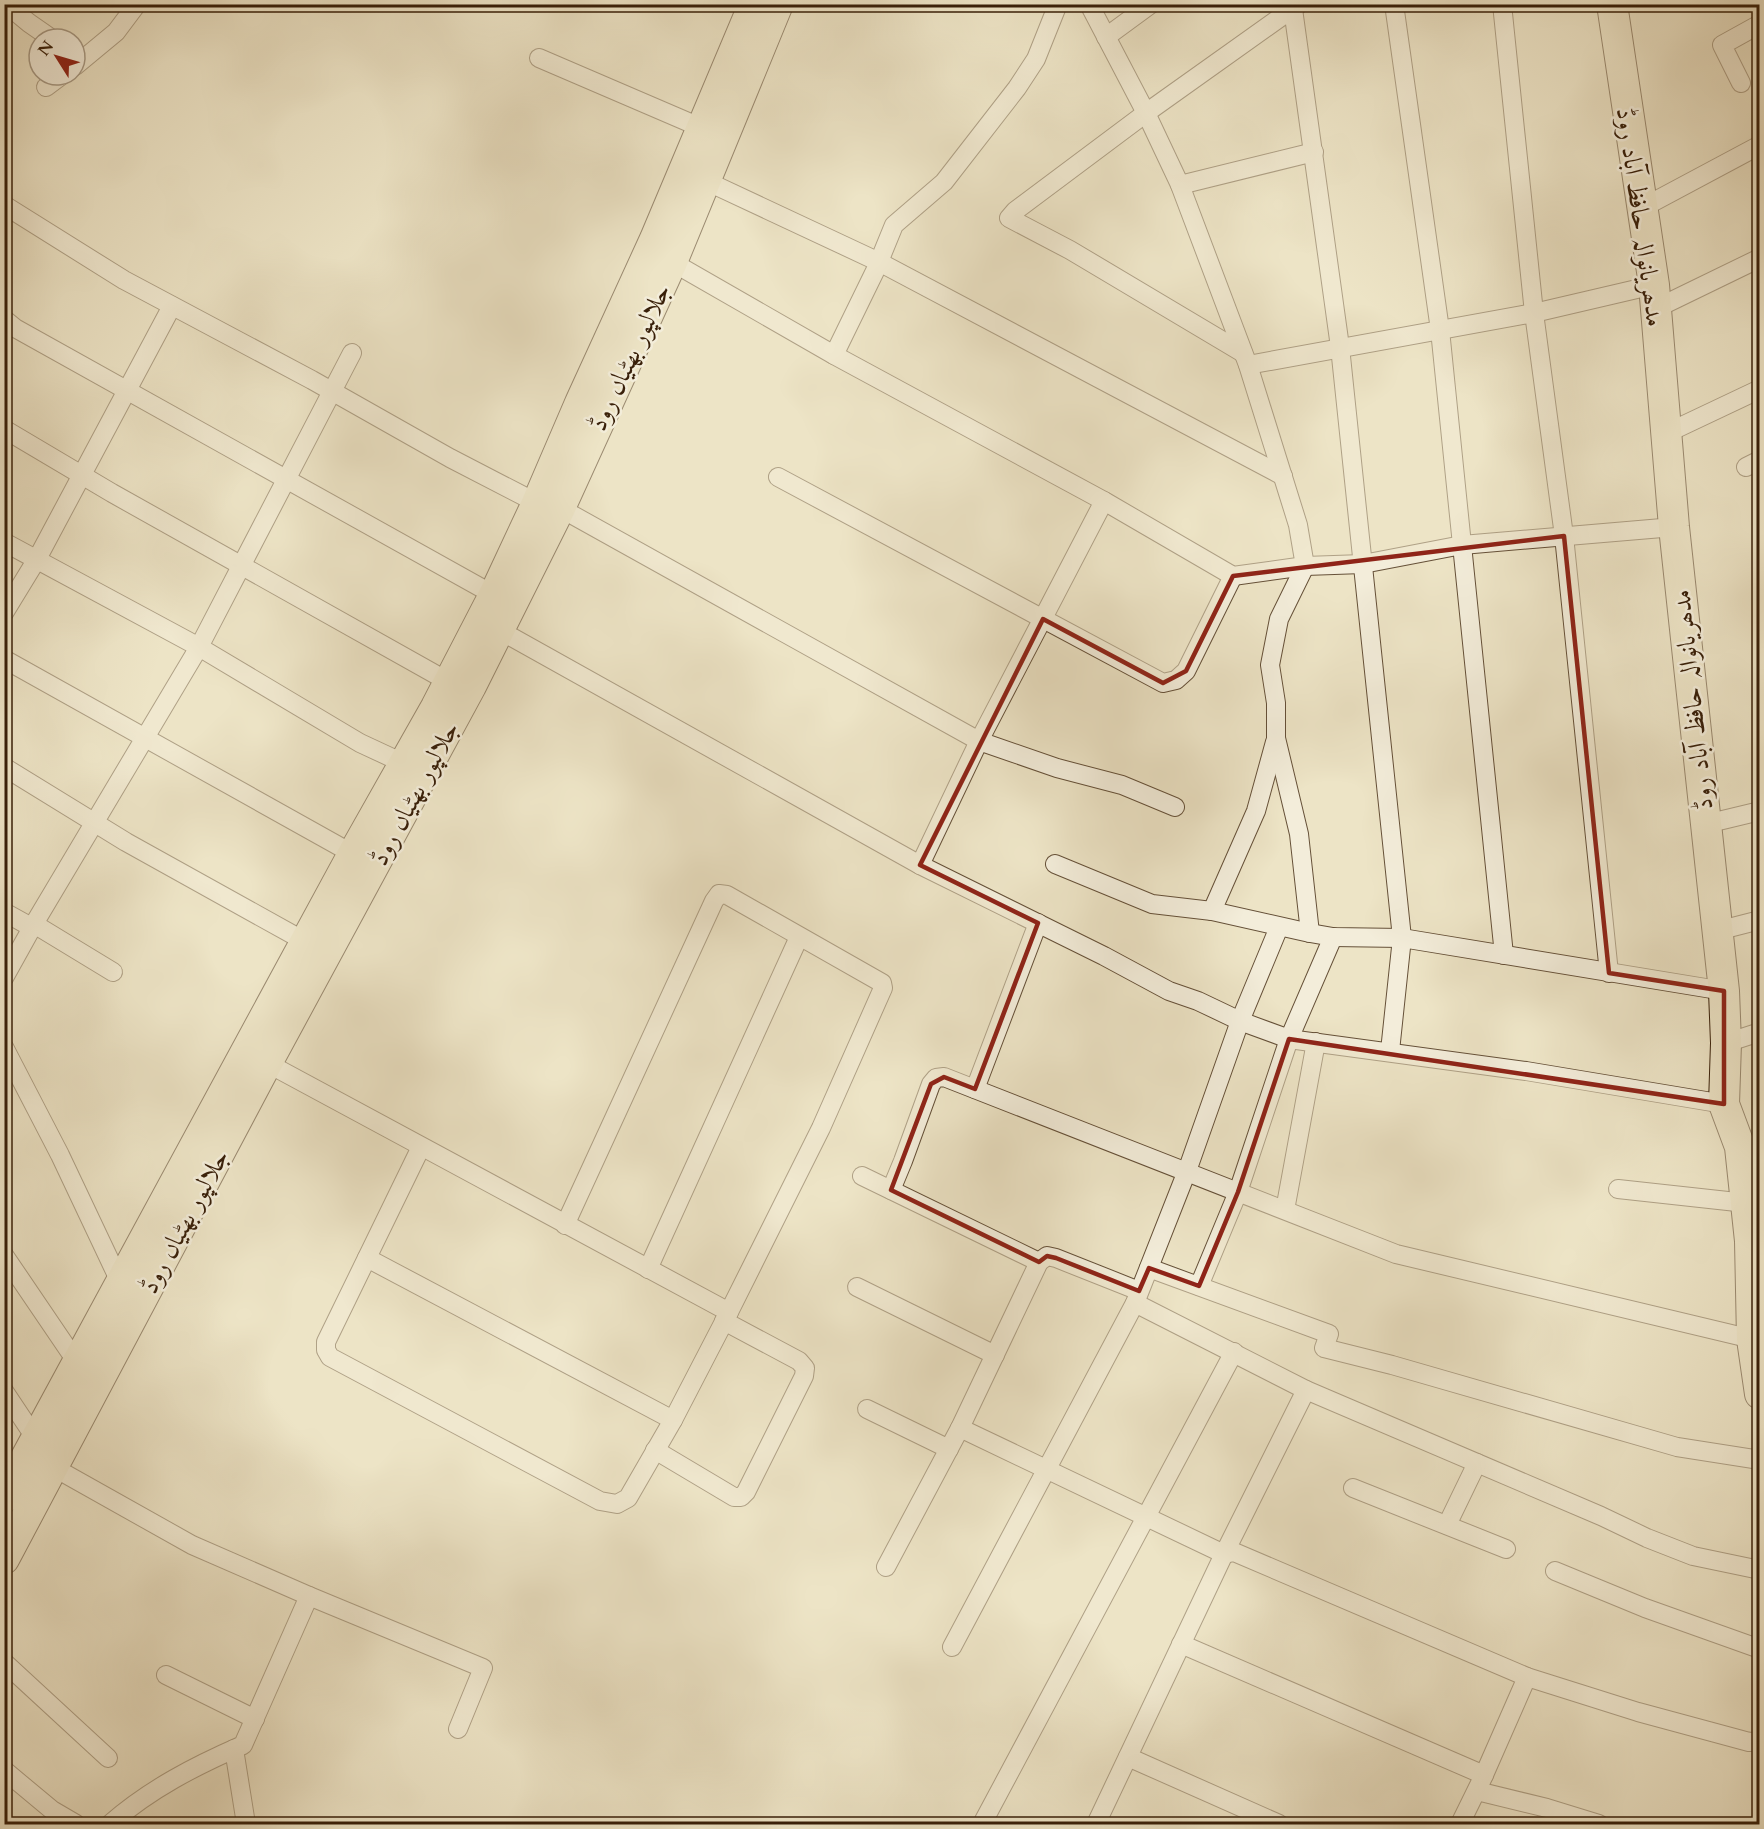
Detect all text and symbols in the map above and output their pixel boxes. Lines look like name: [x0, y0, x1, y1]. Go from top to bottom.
north arrow: [27, 27, 87, 87]
text: N: [33, 36, 59, 61]
street label: مدھریانوالہ حافظ آباد روڈ: [1608, 105, 1673, 329]
street label: جلالپور بھٹیاں روڈ: [580, 278, 679, 437]
street label: مدھریانوالہ حافظ آباد روڈ: [1664, 588, 1721, 812]
street label: جلالپور بھٹیاں روڈ: [362, 715, 467, 872]
street label: جلالپور بھٹیاں روڈ: [132, 1143, 237, 1300]

